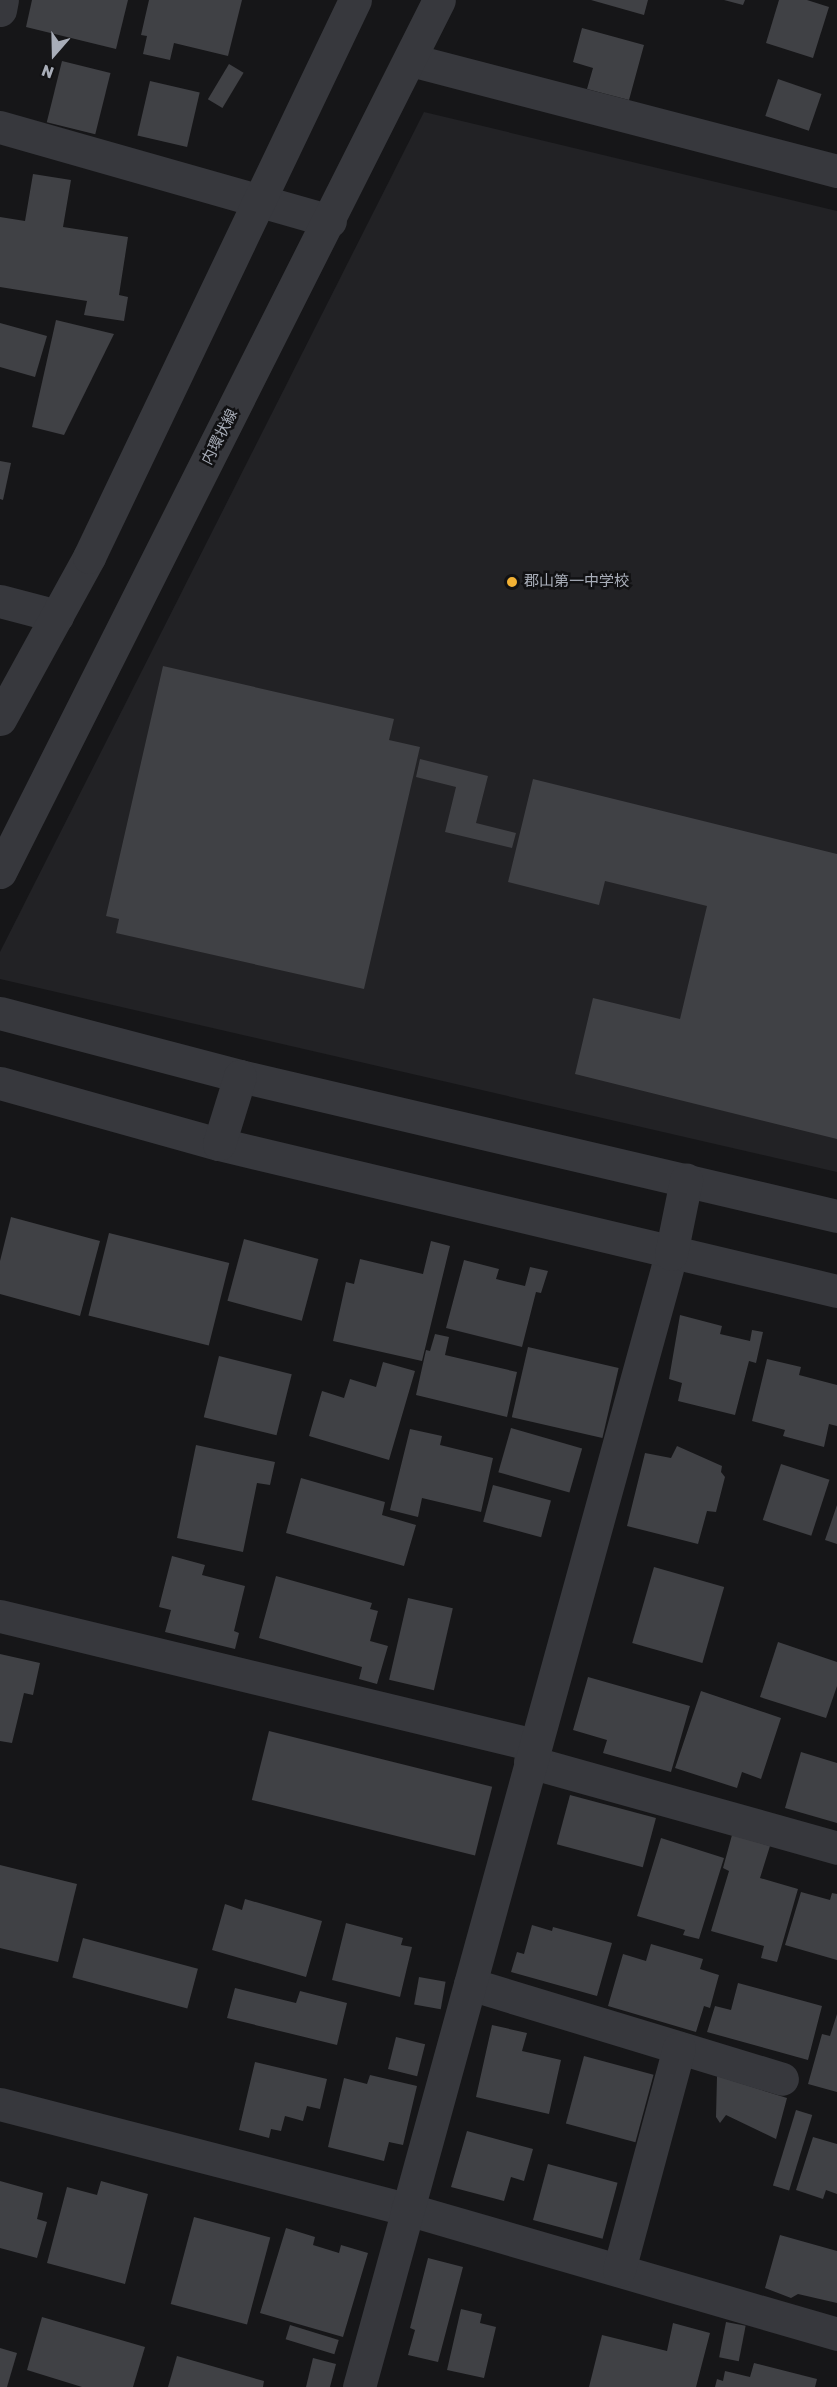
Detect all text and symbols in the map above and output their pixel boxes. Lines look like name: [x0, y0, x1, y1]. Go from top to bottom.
north arrow: [24, 24, 84, 84]
text: N: [39, 60, 56, 82]
street label: 内環状線: [198, 406, 242, 468]
place label: 郡山第一中学校: [524, 573, 629, 591]
marker: 郡山第一中学校: [505, 575, 519, 589]

